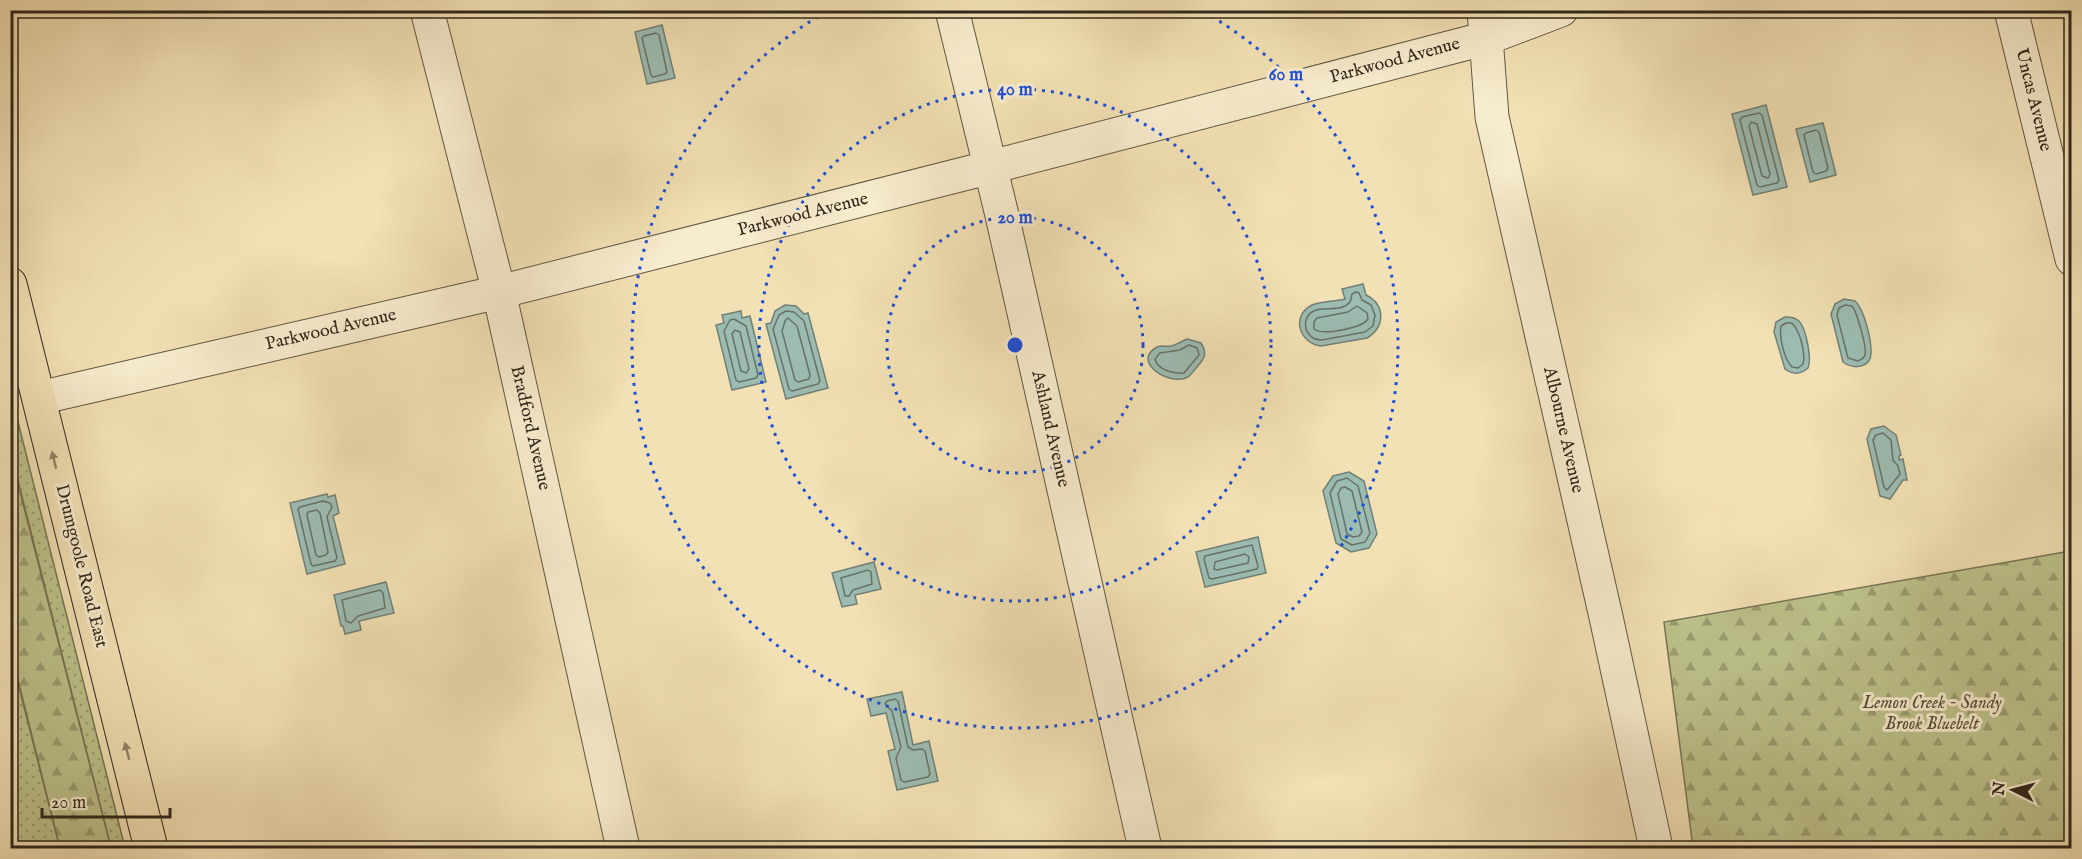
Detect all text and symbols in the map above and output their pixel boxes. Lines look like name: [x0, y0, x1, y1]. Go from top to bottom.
street label: Parkwood Avenue: [1327, 33, 1463, 89]
street label: Uncas Avenue: [2009, 46, 2057, 154]
text: 60 m: [1269, 64, 1303, 87]
text: 40 m: [997, 79, 1033, 102]
street label: Parkwood Avenue: [735, 188, 871, 242]
text: 20 m: [997, 207, 1033, 230]
street label: Parkwood Avenue: [263, 304, 399, 356]
centre of rings: [1005, 335, 1025, 355]
street label: Bradford Avenue: [504, 363, 556, 493]
street label: Albourne Avenue: [1537, 364, 1589, 495]
street label: Ashland Avenue: [1025, 368, 1075, 490]
one-way arrow: [49, 451, 59, 469]
street label: Drumgoole Road East: [50, 482, 112, 650]
park label: Lemon Creek - Sandy Brook Bluebelt: [1861, 692, 2002, 736]
one-way arrow: [121, 742, 131, 760]
north arrow: [1983, 760, 2043, 820]
scale bar: [42, 781, 170, 819]
text: N: [1989, 781, 2011, 798]
text: 20 m: [51, 792, 86, 815]

